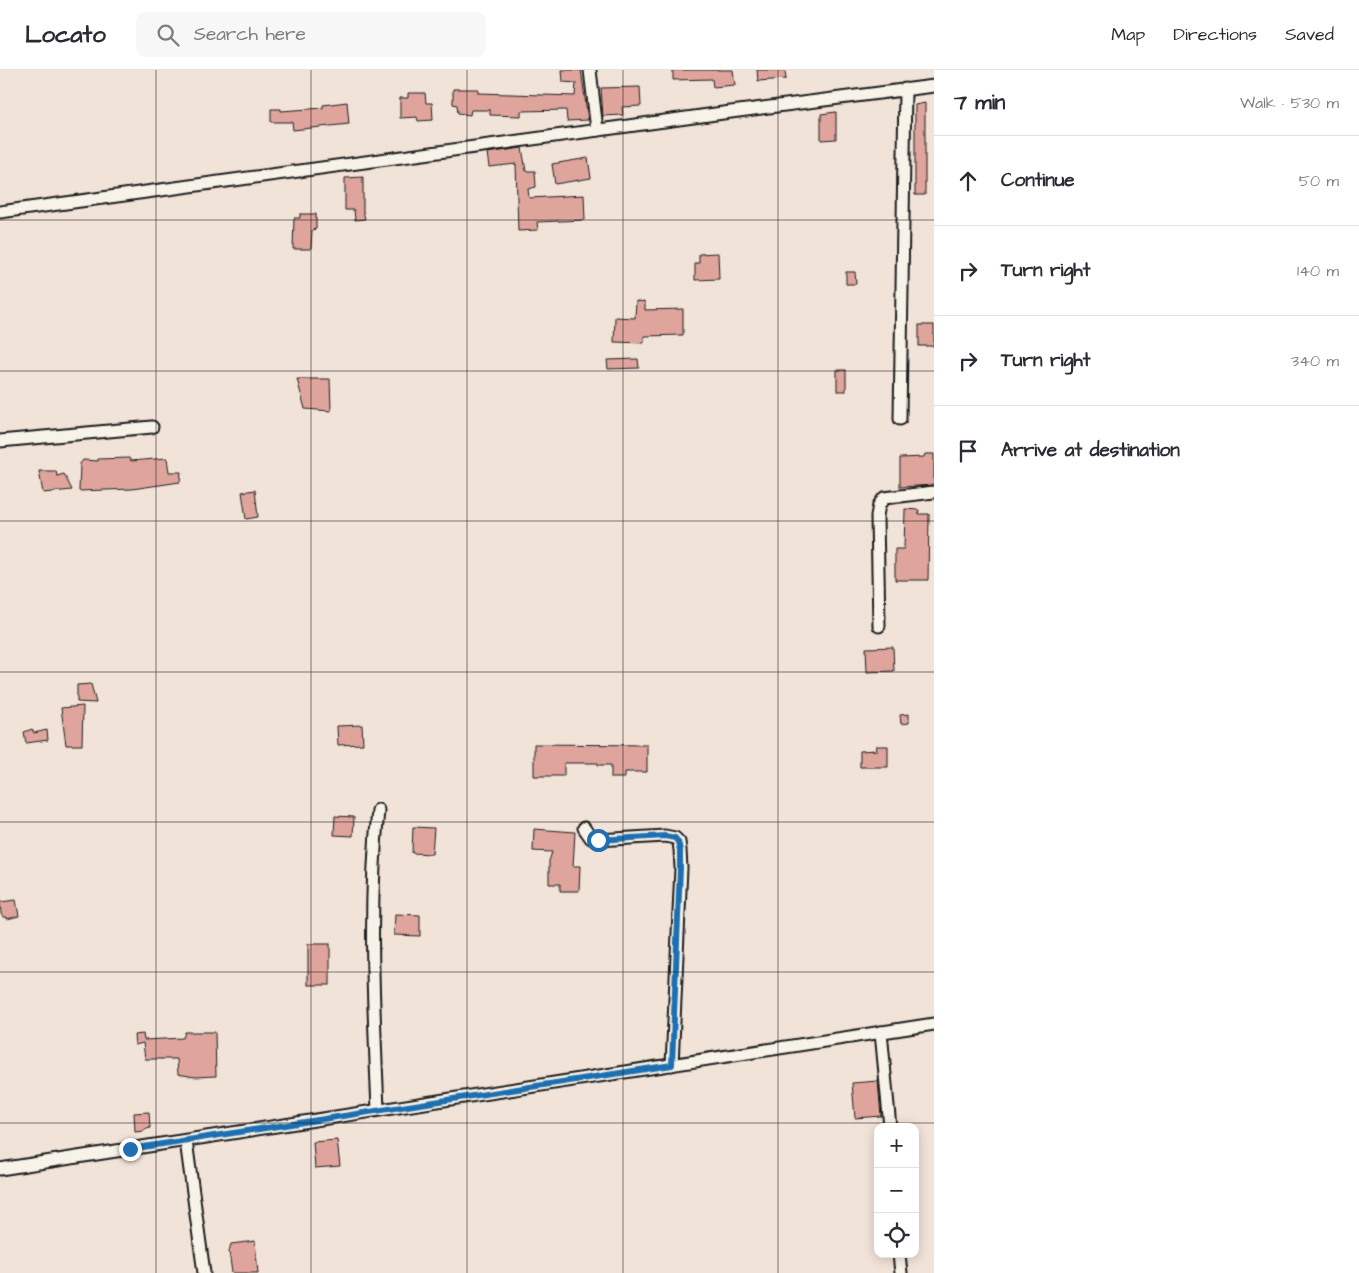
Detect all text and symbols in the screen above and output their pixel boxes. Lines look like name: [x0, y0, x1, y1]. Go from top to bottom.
search box: [136, 12, 486, 57]
text: Locato: [25, 18, 106, 52]
icon: search: [154, 21, 182, 49]
text: Search here: [194, 21, 306, 48]
text: Map: [1111, 22, 1145, 47]
text: Directions: [1173, 22, 1257, 47]
text: Saved: [1285, 22, 1334, 47]
text: 7 min: [954, 88, 1005, 117]
text: Walk · 530 m: [1240, 92, 1339, 114]
icon: ahead: [954, 167, 982, 195]
text: Continue: [1001, 167, 1075, 194]
text: 50 m: [1299, 170, 1339, 192]
icon: right: [954, 257, 982, 285]
text: Turn right: [1001, 257, 1090, 284]
text: 140 m: [1297, 260, 1339, 282]
icon: right: [954, 347, 982, 375]
text: Turn right: [1001, 347, 1090, 374]
text: 340 m: [1291, 350, 1339, 372]
icon: arrive: [954, 437, 982, 465]
text: Arrive at destination: [1001, 437, 1180, 464]
route start: [587, 829, 610, 852]
map controls: [874, 1123, 919, 1258]
button: +: [874, 1123, 919, 1168]
route end: [119, 1138, 142, 1161]
button: −: [874, 1168, 919, 1213]
button: locate: [874, 1213, 919, 1258]

